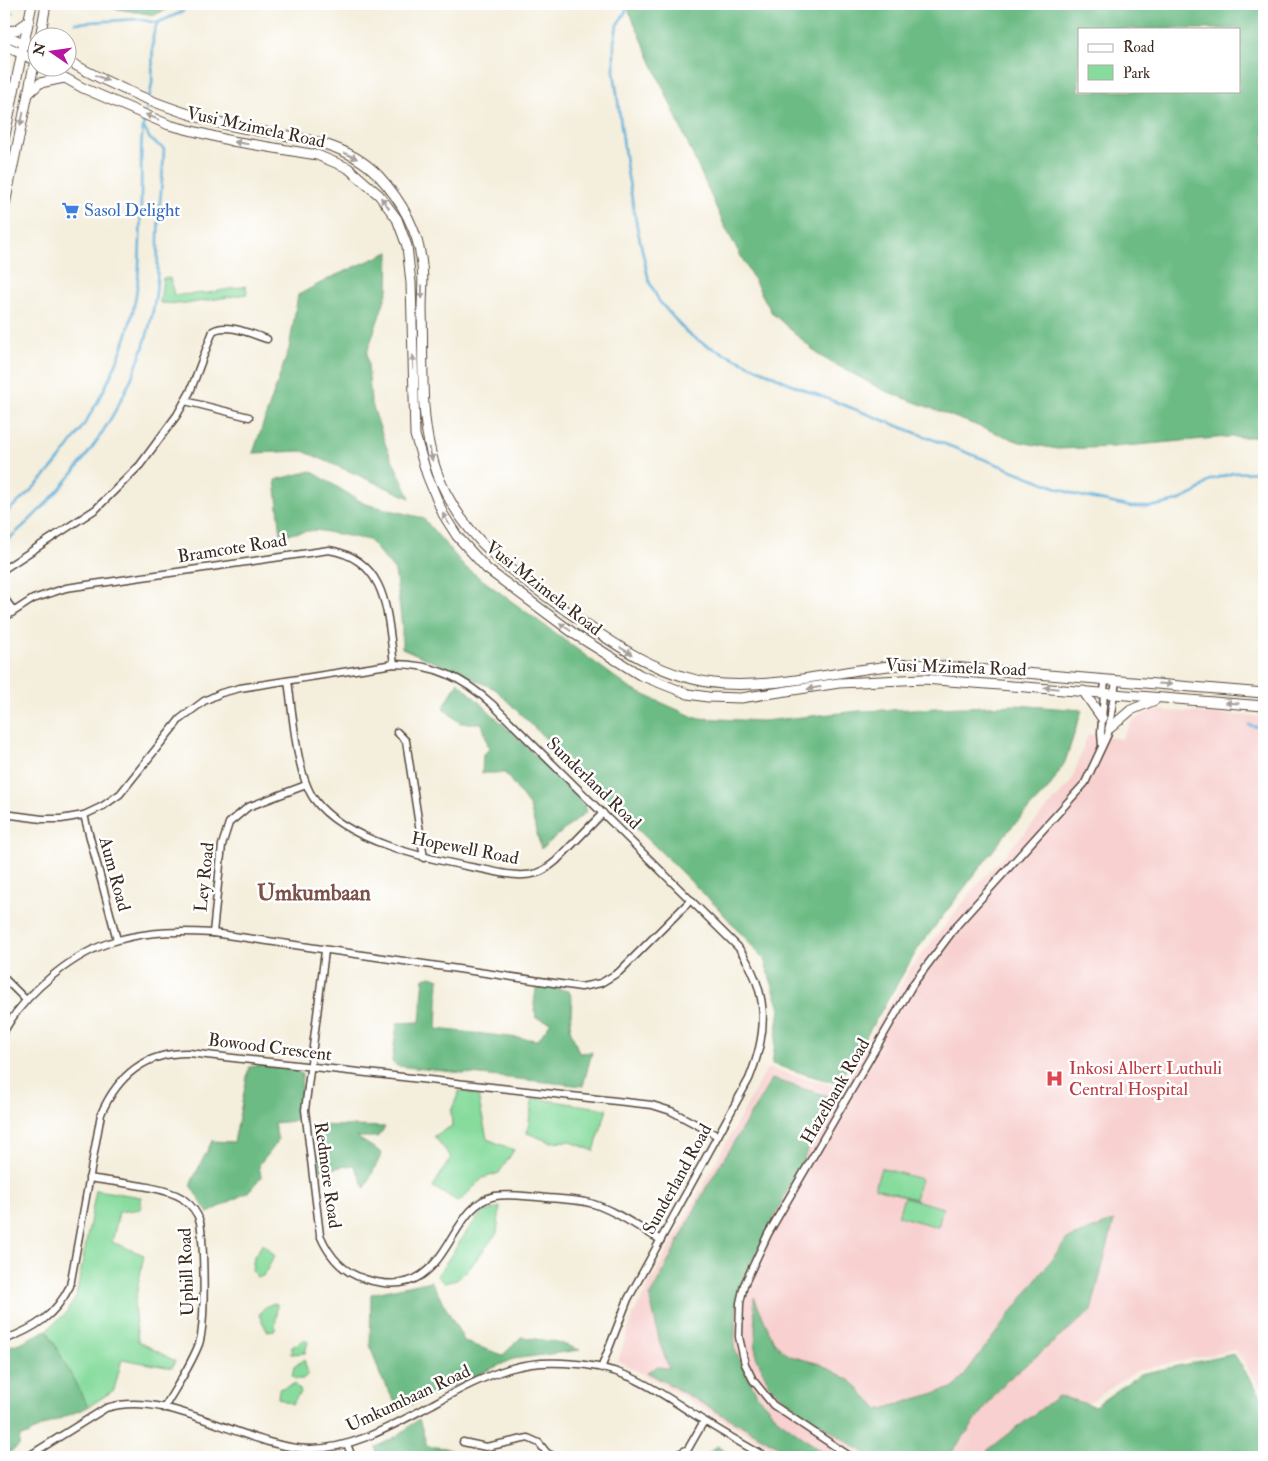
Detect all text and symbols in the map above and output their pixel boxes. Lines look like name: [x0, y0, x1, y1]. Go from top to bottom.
north arrow: [28, 28, 78, 78]
legend: [1078, 28, 1240, 92]
text: Road: [1123, 38, 1155, 57]
text: N: [30, 41, 50, 58]
text: Park: [1123, 64, 1150, 83]
one-way arrow: [95, 75, 109, 83]
street label: Vusi Mzimela Road: [184, 102, 328, 153]
one-way arrow: [18, 111, 26, 127]
one-way arrow: [144, 113, 159, 121]
one-way arrow: [232, 138, 248, 146]
one-way arrow: [344, 152, 358, 160]
one-way arrow: [380, 196, 390, 210]
place label: Sasol Delight: [84, 199, 180, 222]
supermarket icon: Sasol Delight: [60, 200, 80, 220]
one-way arrow: [418, 284, 426, 300]
one-way arrow: [409, 354, 417, 370]
one-way arrow: [427, 446, 435, 461]
one-way arrow: [442, 512, 451, 525]
street label: Bramcote Road: [176, 528, 289, 568]
street label: Vusi Mzimela Road: [481, 536, 607, 641]
one-way arrow: [559, 622, 572, 632]
one-way arrow: [620, 647, 633, 656]
street label: Vusi Mzimela Road: [885, 654, 1027, 681]
one-way arrow: [1157, 680, 1173, 688]
one-way arrow: [806, 684, 822, 692]
one-way arrow: [1043, 684, 1059, 692]
one-way arrow: [1223, 699, 1239, 707]
street label: Sunderland Road: [541, 732, 646, 834]
street label: Hopewell Road: [409, 827, 521, 870]
street label: Aum Road: [93, 833, 136, 914]
street label: Ley Road: [189, 841, 220, 913]
district label: Umkumbaan: [257, 879, 372, 907]
street label: Bowood Crescent: [207, 1028, 333, 1067]
street label: Hazelbank Road: [796, 1034, 875, 1148]
place label: Inkosi Albert Luthuli Central Hospital: [1069, 1057, 1222, 1101]
hospital icon: Inkosi Albert Luthuli Central Hospital: [1045, 1068, 1065, 1088]
street label: Redmore Road: [309, 1120, 346, 1230]
street label: Sunderland Road: [638, 1120, 717, 1239]
street label: Uphill Road: [173, 1227, 200, 1317]
street label: Umkumbaan Road: [342, 1360, 474, 1437]

